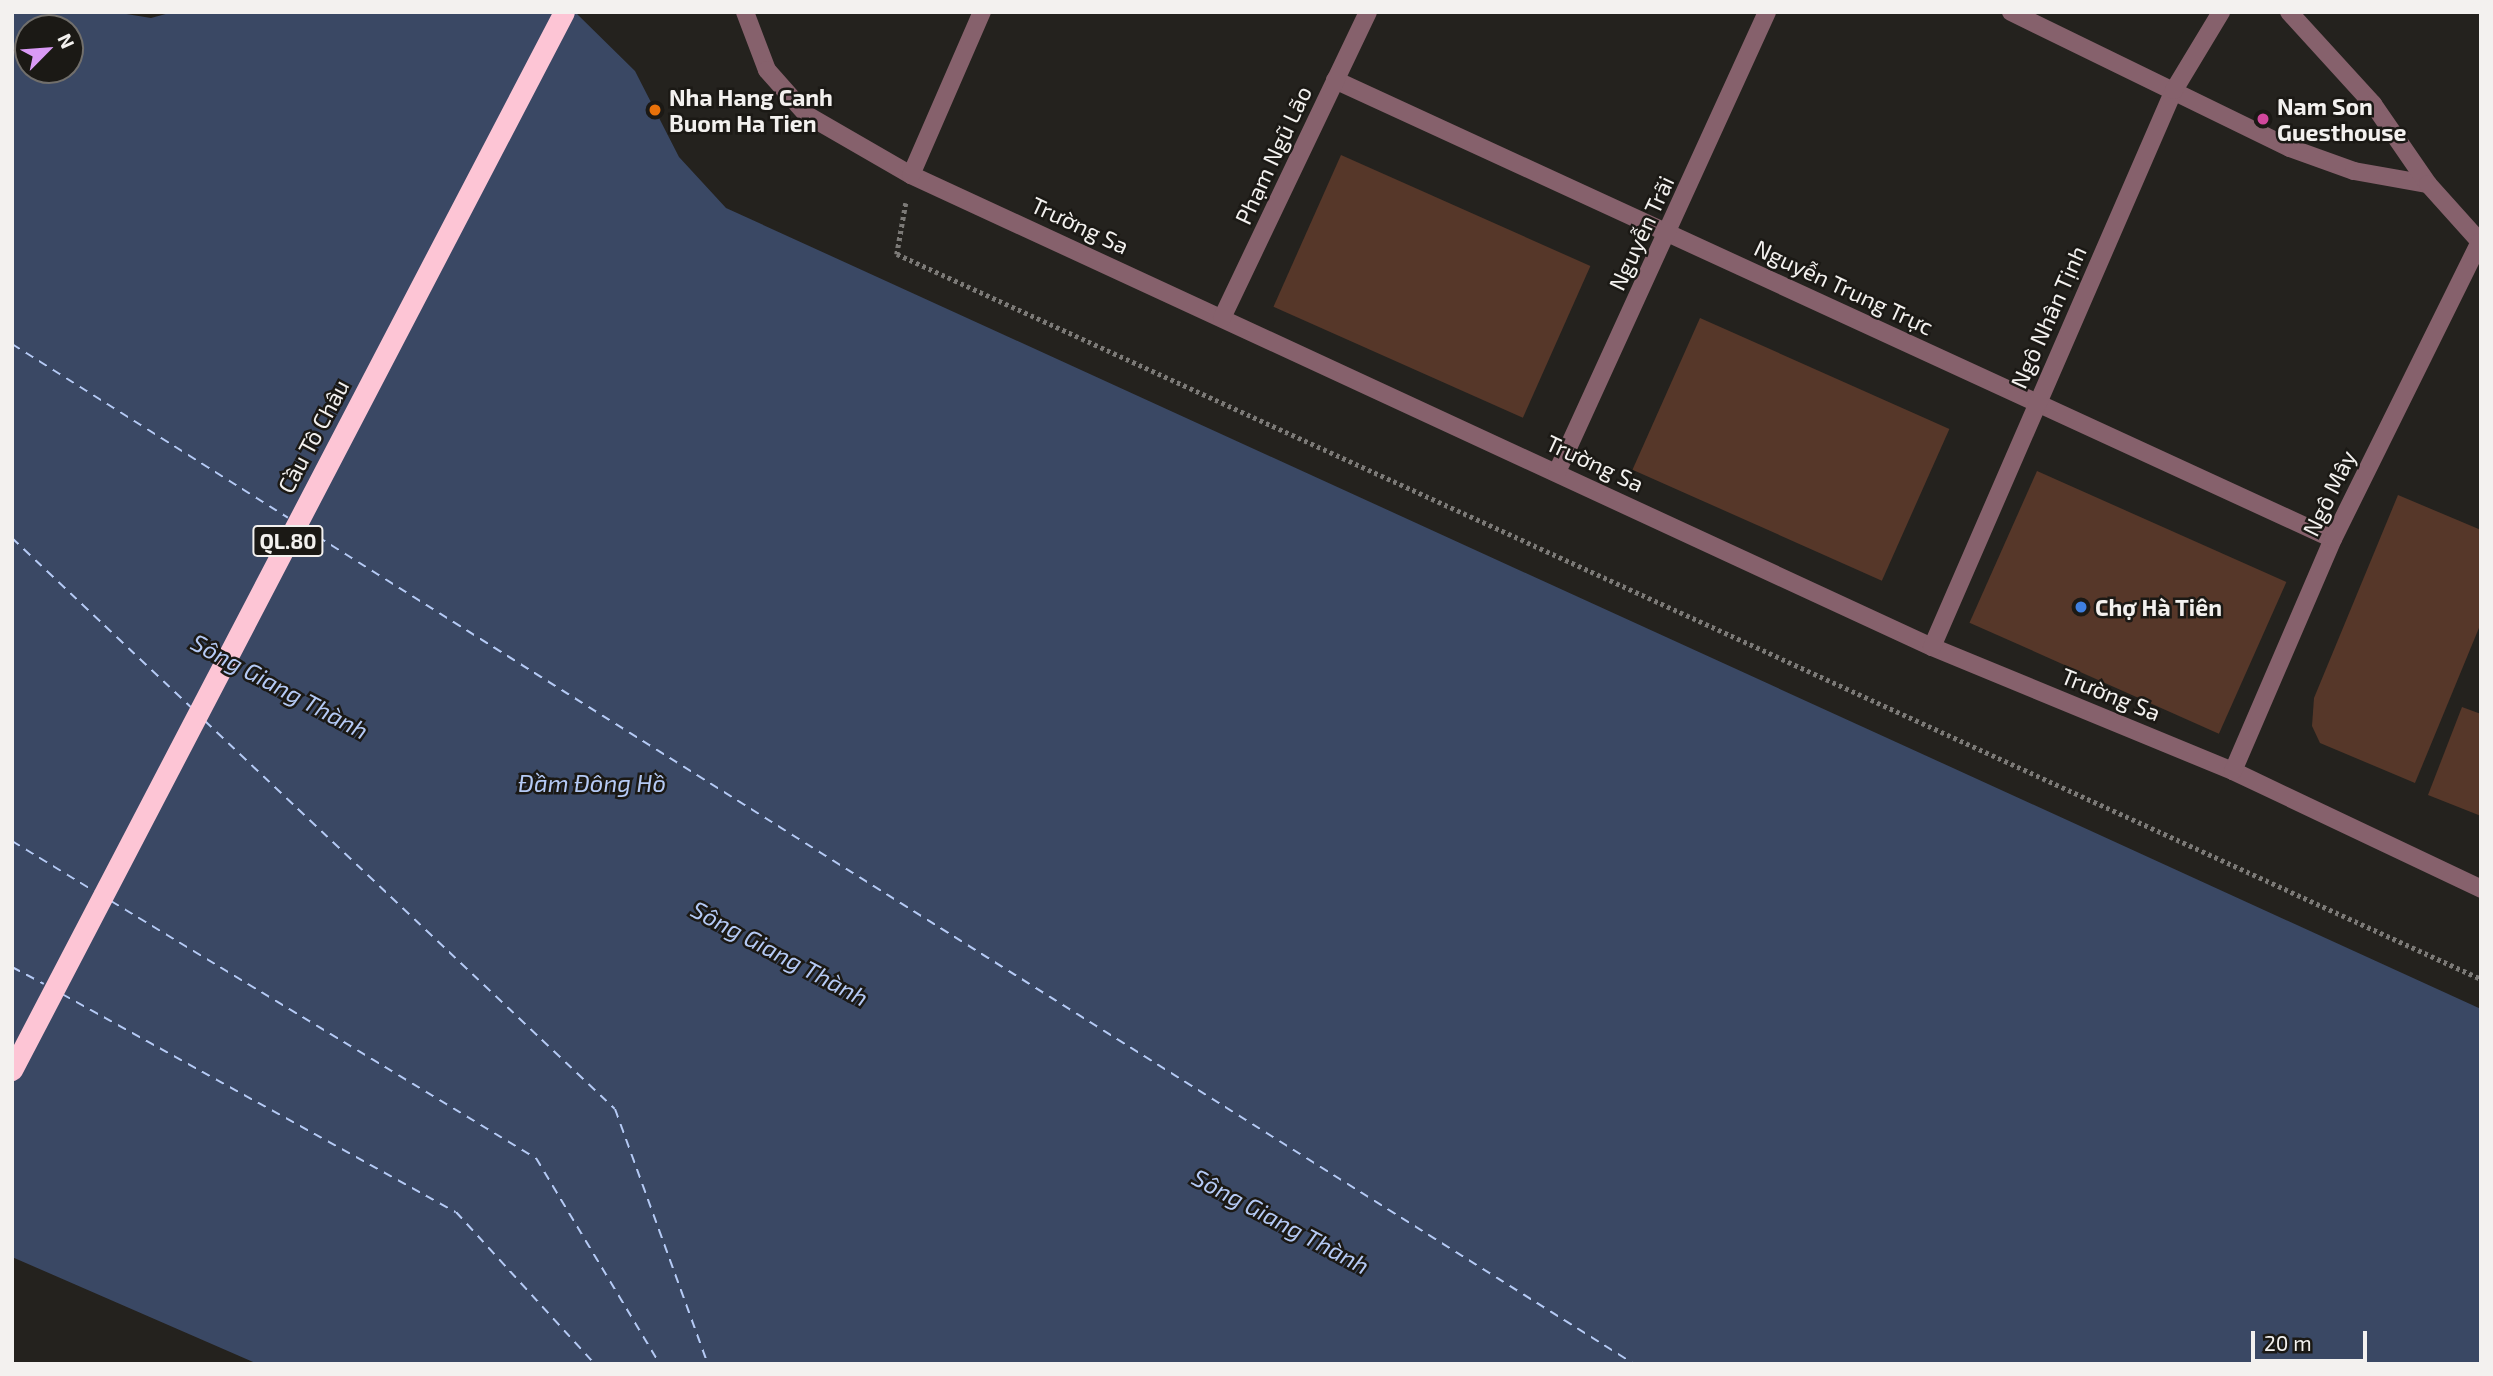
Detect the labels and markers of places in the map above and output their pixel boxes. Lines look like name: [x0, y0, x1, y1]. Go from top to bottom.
place label: Nha Hang Canh Buom Ha Tien: [669, 83, 833, 137]
place label: Nam Son Guesthouse: [2277, 92, 2406, 146]
marker: Nha Hang Canh Buom Ha Tien: [647, 102, 663, 118]
marker: Nam Son Guesthouse: [2255, 111, 2271, 127]
place label: Chợ Hà Tiên: [2095, 593, 2222, 621]
marker: Chợ Hà Tiên: [2073, 599, 2089, 615]

